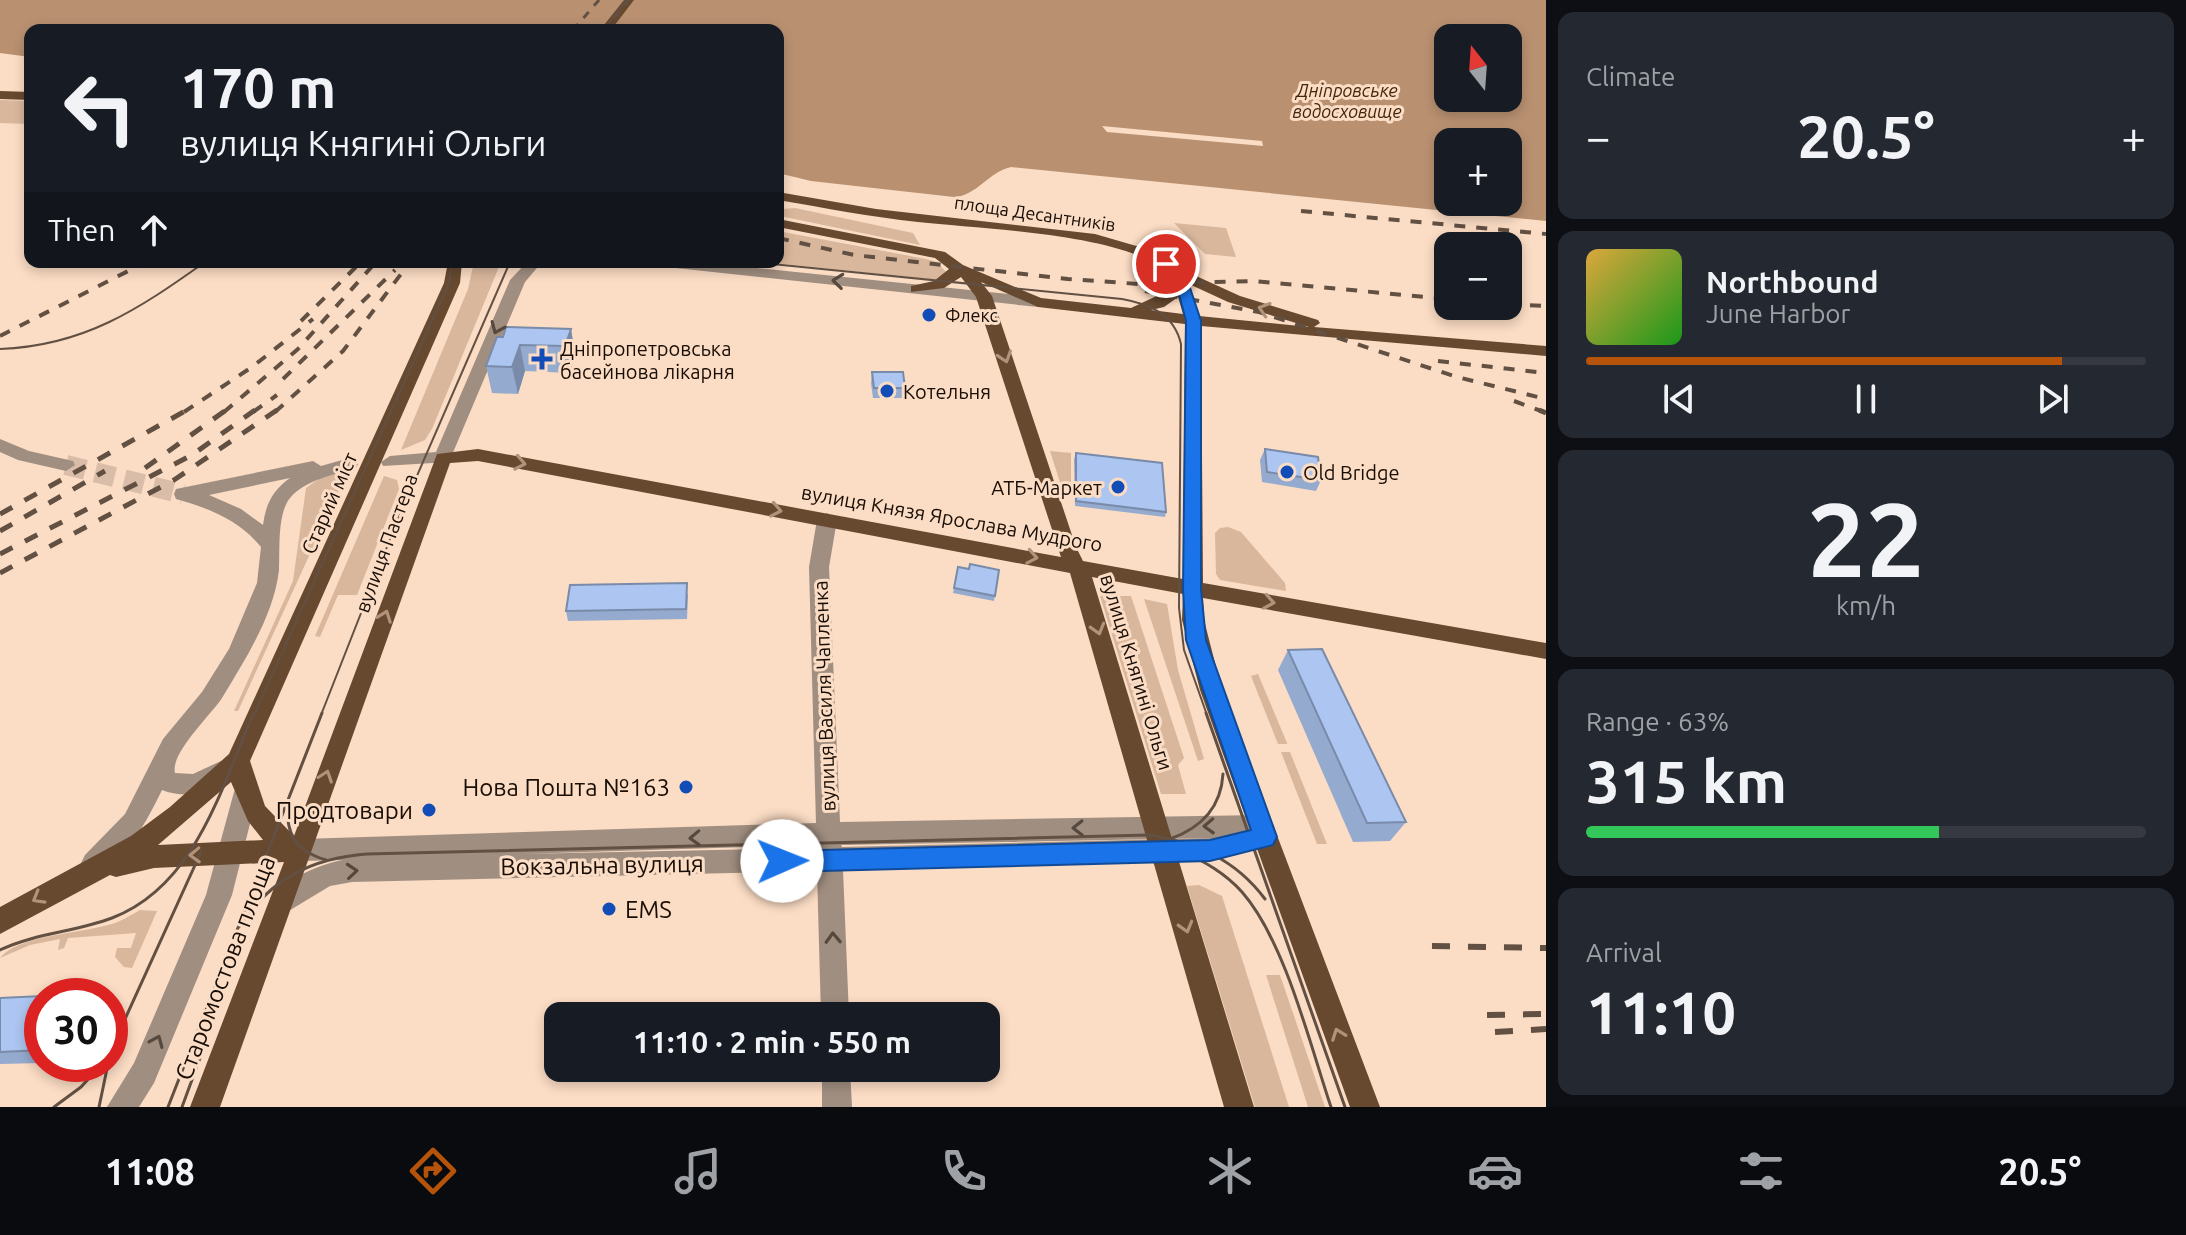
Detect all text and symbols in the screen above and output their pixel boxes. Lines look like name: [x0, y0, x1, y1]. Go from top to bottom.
north arrow: [1434, 24, 1522, 112]
map controls: [1434, 24, 1522, 320]
icon: left: [48, 56, 152, 160]
text: 170 m: [180, 56, 336, 119]
text: Climate: [1586, 62, 1675, 91]
water label: Дніпровське водосховище: [1292, 80, 1402, 121]
text: 20.5°: [1797, 102, 1935, 169]
text: −: [1586, 112, 1611, 161]
text: +: [2121, 112, 2146, 161]
text: вулиця Княгині Ольги: [180, 122, 547, 163]
button: +: [1434, 128, 1522, 216]
street label: площа Десантників: [953, 192, 1117, 234]
icon: ahead: [132, 208, 176, 252]
text: Then: [48, 213, 116, 247]
pin: [1132, 230, 1200, 298]
button: −: [1434, 232, 1522, 320]
icon: arrive: [1144, 242, 1188, 286]
text: Northbound: [1706, 265, 1878, 299]
one-way arrow: [831, 273, 844, 290]
text: June Harbor: [1706, 299, 1850, 328]
one-way arrow: [1257, 302, 1271, 318]
place label: Флекс: [945, 305, 998, 325]
marker: Флекс: [920, 306, 938, 324]
one-way arrow: [490, 320, 506, 335]
place label: Дніпропетровська басейнова лікарня: [560, 337, 735, 383]
marker: Дніпропетровська басейнова лікарня: [531, 348, 553, 370]
one-way arrow: [996, 350, 1012, 363]
icon: previous: [1657, 377, 1701, 421]
icon: pause: [1844, 377, 1888, 421]
icon: next: [2031, 377, 2075, 421]
place label: Котельня: [903, 380, 991, 403]
marker: Котельня: [878, 382, 896, 400]
street label: Старий міст: [296, 448, 362, 557]
one-way arrow: [513, 454, 527, 471]
place label: Old Bridge: [1303, 461, 1399, 484]
marker: Old Bridge: [1278, 463, 1296, 481]
street label: вулиця Пастера: [350, 470, 422, 616]
place label: АТБ-Маркет: [991, 476, 1102, 499]
marker: АТБ-Маркет: [1109, 478, 1127, 496]
street label: вулиця Князя Ярослава Мудрого: [800, 480, 1104, 556]
text: 22: [1807, 480, 1925, 597]
one-way arrow: [769, 501, 783, 518]
one-way arrow: [1025, 548, 1039, 565]
street label: вулиця Княгині Ольги: [1096, 571, 1178, 773]
street label: вулиця Василя Чапленка: [808, 580, 840, 812]
text: km/h: [1836, 591, 1896, 620]
one-way arrow: [1262, 593, 1276, 610]
one-way arrow: [375, 610, 391, 624]
one-way arrow: [1089, 622, 1105, 636]
text: Range · 63%: [1586, 707, 1729, 736]
text: 315 km: [1586, 747, 1787, 814]
one-way arrow: [316, 770, 333, 784]
place label: Нова Пошта №163: [463, 774, 670, 801]
marker: Нова Пошта №163: [677, 778, 695, 796]
place label: Продтовари: [276, 797, 413, 824]
marker: Продтовари: [420, 801, 438, 819]
one-way arrow: [1202, 817, 1215, 834]
position arrow: [740, 819, 824, 903]
one-way arrow: [1071, 820, 1084, 837]
one-way arrow: [688, 829, 701, 846]
one-way arrow: [188, 847, 201, 864]
street label: Вокзальна вулиця: [500, 850, 704, 880]
street label: Старомостова площа: [170, 852, 280, 1084]
one-way arrow: [346, 863, 359, 880]
one-way arrow: [32, 888, 47, 903]
place label: EMS: [625, 896, 672, 923]
marker: EMS: [600, 900, 618, 918]
one-way arrow: [1177, 919, 1193, 933]
one-way arrow: [824, 931, 841, 944]
text: Arrival: [1586, 938, 1662, 967]
speed limit sign: 30: [24, 978, 128, 1082]
text: 11:10: [1586, 978, 1736, 1045]
text: 11:10 · 2 min · 550 m: [633, 1025, 911, 1059]
one-way arrow: [1331, 1028, 1348, 1042]
one-way arrow: [148, 1035, 164, 1049]
icon: directions: [405, 1143, 461, 1199]
icon: music: [670, 1143, 726, 1199]
icon: phone: [936, 1143, 992, 1199]
icon: climate: [1202, 1143, 1258, 1199]
icon: car: [1467, 1143, 1523, 1199]
icon: filters: [1733, 1143, 1789, 1199]
text: 11:08: [105, 1151, 195, 1192]
text: 20.5°: [1999, 1151, 2081, 1192]

